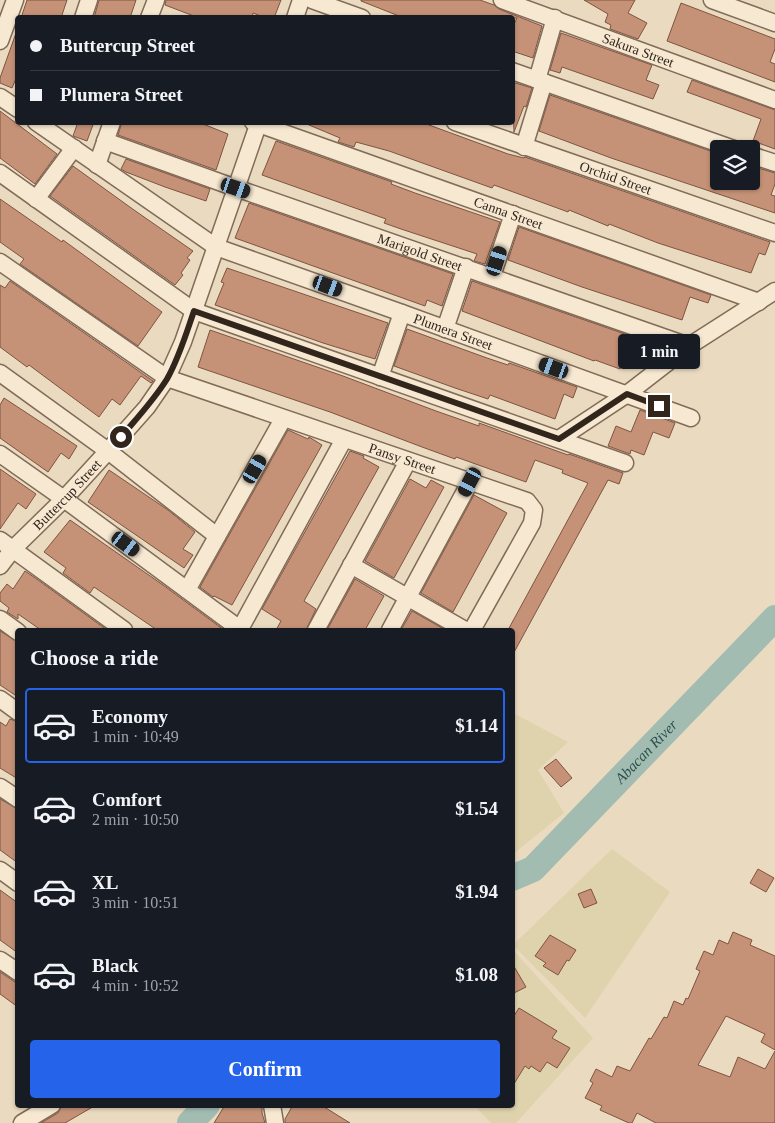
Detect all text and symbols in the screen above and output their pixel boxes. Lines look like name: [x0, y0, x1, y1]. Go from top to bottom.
street label: Sakura Street: [600, 30, 676, 70]
text: Buttercup Street: [60, 35, 195, 56]
text: Plumera Street: [60, 84, 183, 105]
map controls: [710, 140, 760, 190]
button: layers: [710, 140, 760, 190]
street label: Orchid Street: [578, 159, 653, 198]
car: [219, 176, 252, 200]
street label: Canna Street: [472, 194, 545, 232]
street label: Marigold Street: [376, 231, 464, 274]
car: [485, 244, 508, 278]
car: [311, 274, 344, 298]
street label: Plumera Street: [412, 311, 495, 353]
callout: 1 min: [618, 334, 700, 368]
text: 1 min: [640, 343, 678, 360]
car: [537, 356, 570, 380]
route end: [648, 395, 670, 417]
route start: [110, 426, 132, 448]
street label: Pansy Street: [367, 441, 438, 477]
car: [241, 452, 268, 486]
street label: Buttercup Street: [30, 457, 104, 533]
car: [456, 465, 483, 499]
car: [109, 529, 142, 559]
text: Choose a ride: [30, 645, 158, 670]
icon: car: [32, 703, 77, 748]
text: Economy: [92, 706, 168, 727]
text: $1.14: [455, 715, 498, 736]
water label: Abacan River: [611, 716, 681, 787]
text: 1 min · 10:49: [92, 728, 179, 745]
icon: car: [32, 786, 77, 831]
text: Comfort: [92, 789, 162, 810]
text: $1.54: [455, 798, 498, 819]
text: 2 min · 10:50: [92, 811, 179, 828]
icon: car: [32, 869, 77, 914]
text: XL: [92, 872, 118, 893]
text: $1.94: [455, 881, 498, 902]
text: 3 min · 10:51: [92, 894, 179, 911]
icon: car: [32, 952, 77, 997]
text: Black: [92, 955, 138, 976]
text: $1.08: [455, 964, 498, 985]
text: 4 min · 10:52: [92, 977, 179, 994]
button: Confirm: [30, 1040, 500, 1098]

